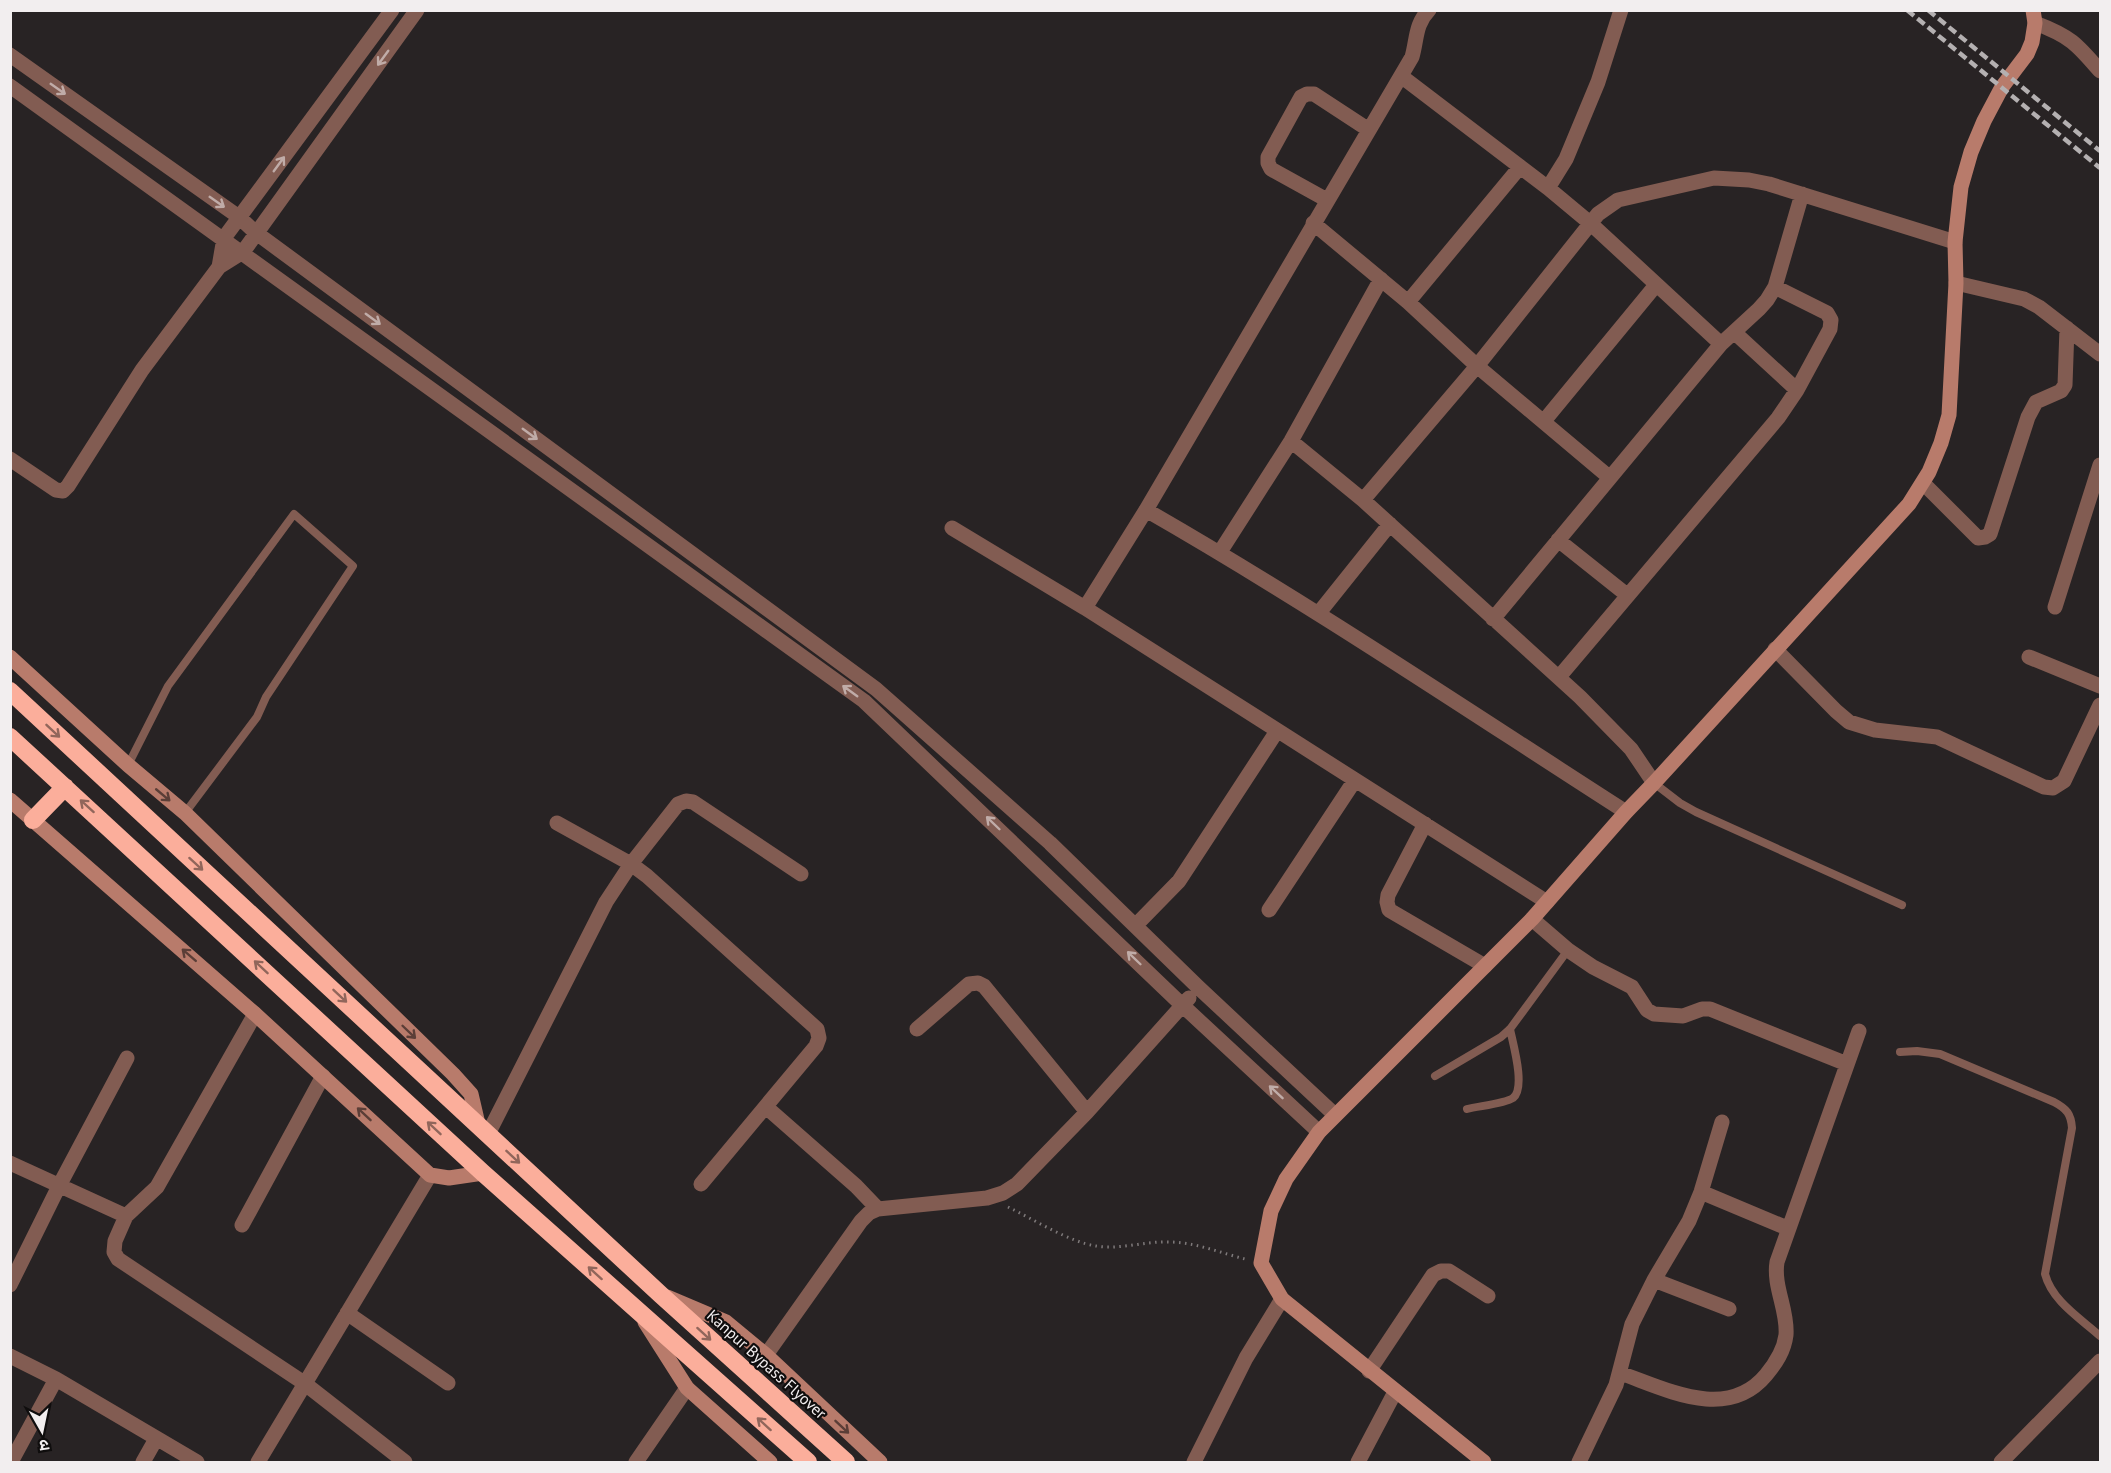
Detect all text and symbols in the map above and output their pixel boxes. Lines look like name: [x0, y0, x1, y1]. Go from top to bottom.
one-way arrow: [377, 49, 389, 65]
one-way arrow: [50, 83, 66, 95]
one-way arrow: [273, 156, 285, 172]
one-way arrow: [209, 196, 225, 208]
one-way arrow: [365, 313, 381, 325]
one-way arrow: [522, 428, 538, 441]
one-way arrow: [843, 685, 859, 697]
one-way arrow: [45, 724, 60, 738]
one-way arrow: [155, 788, 171, 801]
one-way arrow: [79, 799, 94, 813]
one-way arrow: [986, 816, 1001, 830]
one-way arrow: [188, 857, 203, 871]
one-way arrow: [181, 948, 196, 962]
one-way arrow: [1127, 951, 1142, 965]
one-way arrow: [253, 960, 268, 974]
one-way arrow: [332, 989, 347, 1003]
one-way arrow: [402, 1024, 417, 1039]
one-way arrow: [1269, 1085, 1284, 1099]
one-way arrow: [357, 1107, 372, 1121]
one-way arrow: [427, 1121, 442, 1135]
one-way arrow: [505, 1150, 520, 1164]
one-way arrow: [588, 1266, 603, 1280]
street label: Kanpur Bypass Flyover: [703, 1305, 831, 1423]
one-way arrow: [697, 1327, 712, 1341]
north arrow: [12, 1401, 72, 1461]
one-way arrow: [757, 1417, 772, 1431]
one-way arrow: [834, 1420, 849, 1434]
text: उ: [38, 1435, 51, 1457]

